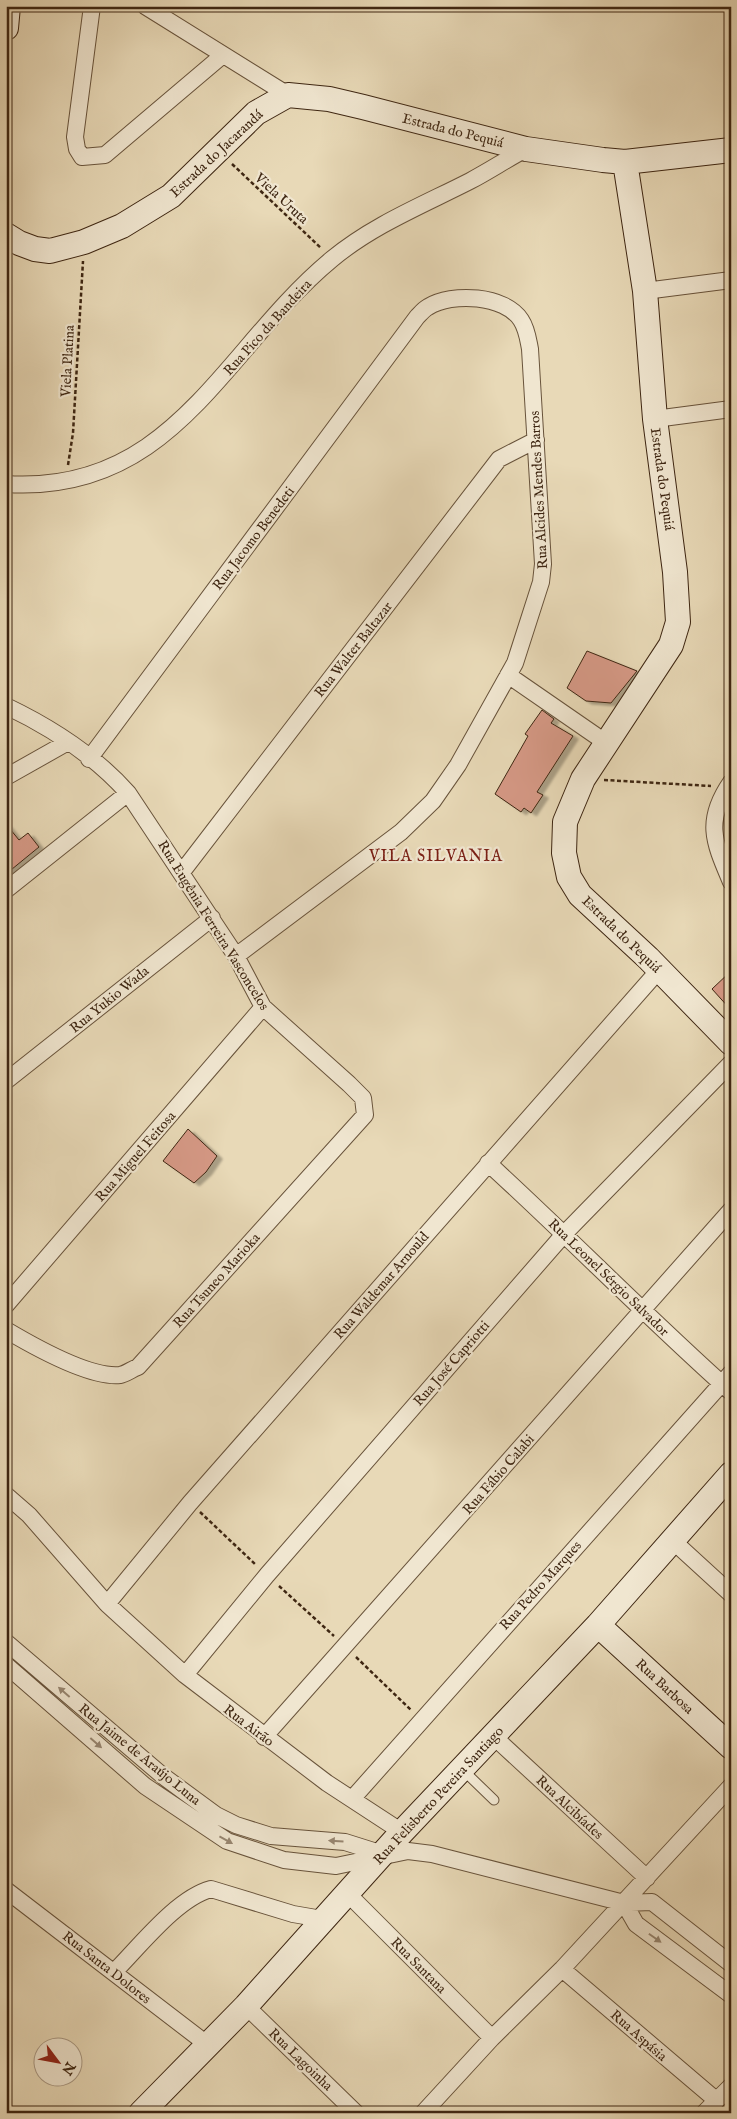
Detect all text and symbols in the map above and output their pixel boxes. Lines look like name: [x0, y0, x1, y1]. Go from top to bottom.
street label: Estrada do Jacarandá: [166, 105, 268, 202]
street label: Estrada do Pequiá: [400, 110, 506, 152]
street label: Viela Uruta: [250, 169, 313, 229]
street label: Rua Pico da Bandeira: [220, 275, 316, 380]
street label: Viela Platina: [57, 324, 79, 399]
street label: Rua Alcides Mendes Barros: [526, 410, 552, 570]
street label: Estrada do Pequiá: [646, 427, 678, 533]
street label: Rua Jacomo Benedeti: [209, 483, 299, 594]
street label: Rua Walter Baltazar: [311, 598, 397, 701]
street label: Rua Eugênia Ferreira Vasconcelos: [153, 837, 273, 1014]
district label: VILA SILVANIA: [368, 847, 503, 867]
street label: Estrada do Pequiá: [578, 892, 665, 978]
street label: Rua Yukio Wada: [66, 962, 154, 1037]
street label: Rua Miguel Feitosa: [91, 1107, 181, 1206]
street label: Rua Leonel Sérgio Salvador: [544, 1215, 673, 1340]
street label: Rua Waldemar Arnould: [330, 1228, 434, 1343]
street label: Rua Tsuneo Marioka: [169, 1229, 265, 1332]
street label: Rua José Capriotti: [410, 1317, 494, 1410]
street label: Rua Fábio Calabi: [459, 1431, 539, 1518]
street label: Rua Pedro Marques: [496, 1537, 586, 1634]
street label: Rua Barbosa: [631, 1655, 698, 1719]
one-way arrow: [59, 1686, 71, 1698]
street label: Rua Jaime de Araújo Luna: [75, 1700, 205, 1810]
street label: Rua Airão: [219, 1701, 278, 1751]
street label: Rua Felisberto Pereira Santiago: [370, 1722, 508, 1869]
one-way arrow: [90, 1737, 102, 1748]
street label: Rua Alcibíades: [532, 1772, 607, 1844]
one-way arrow: [219, 1836, 233, 1844]
one-way arrow: [328, 1837, 344, 1845]
street label: Rua Santa Dolores: [58, 1927, 155, 2008]
one-way arrow: [649, 1933, 662, 1943]
street label: Rua Santana: [386, 1934, 451, 1998]
street label: Rua Aspásia: [606, 2006, 671, 2066]
street label: Rua Lagoinha: [264, 2025, 337, 2096]
north arrow: [32, 2036, 82, 2086]
text: N: [57, 2058, 80, 2078]

